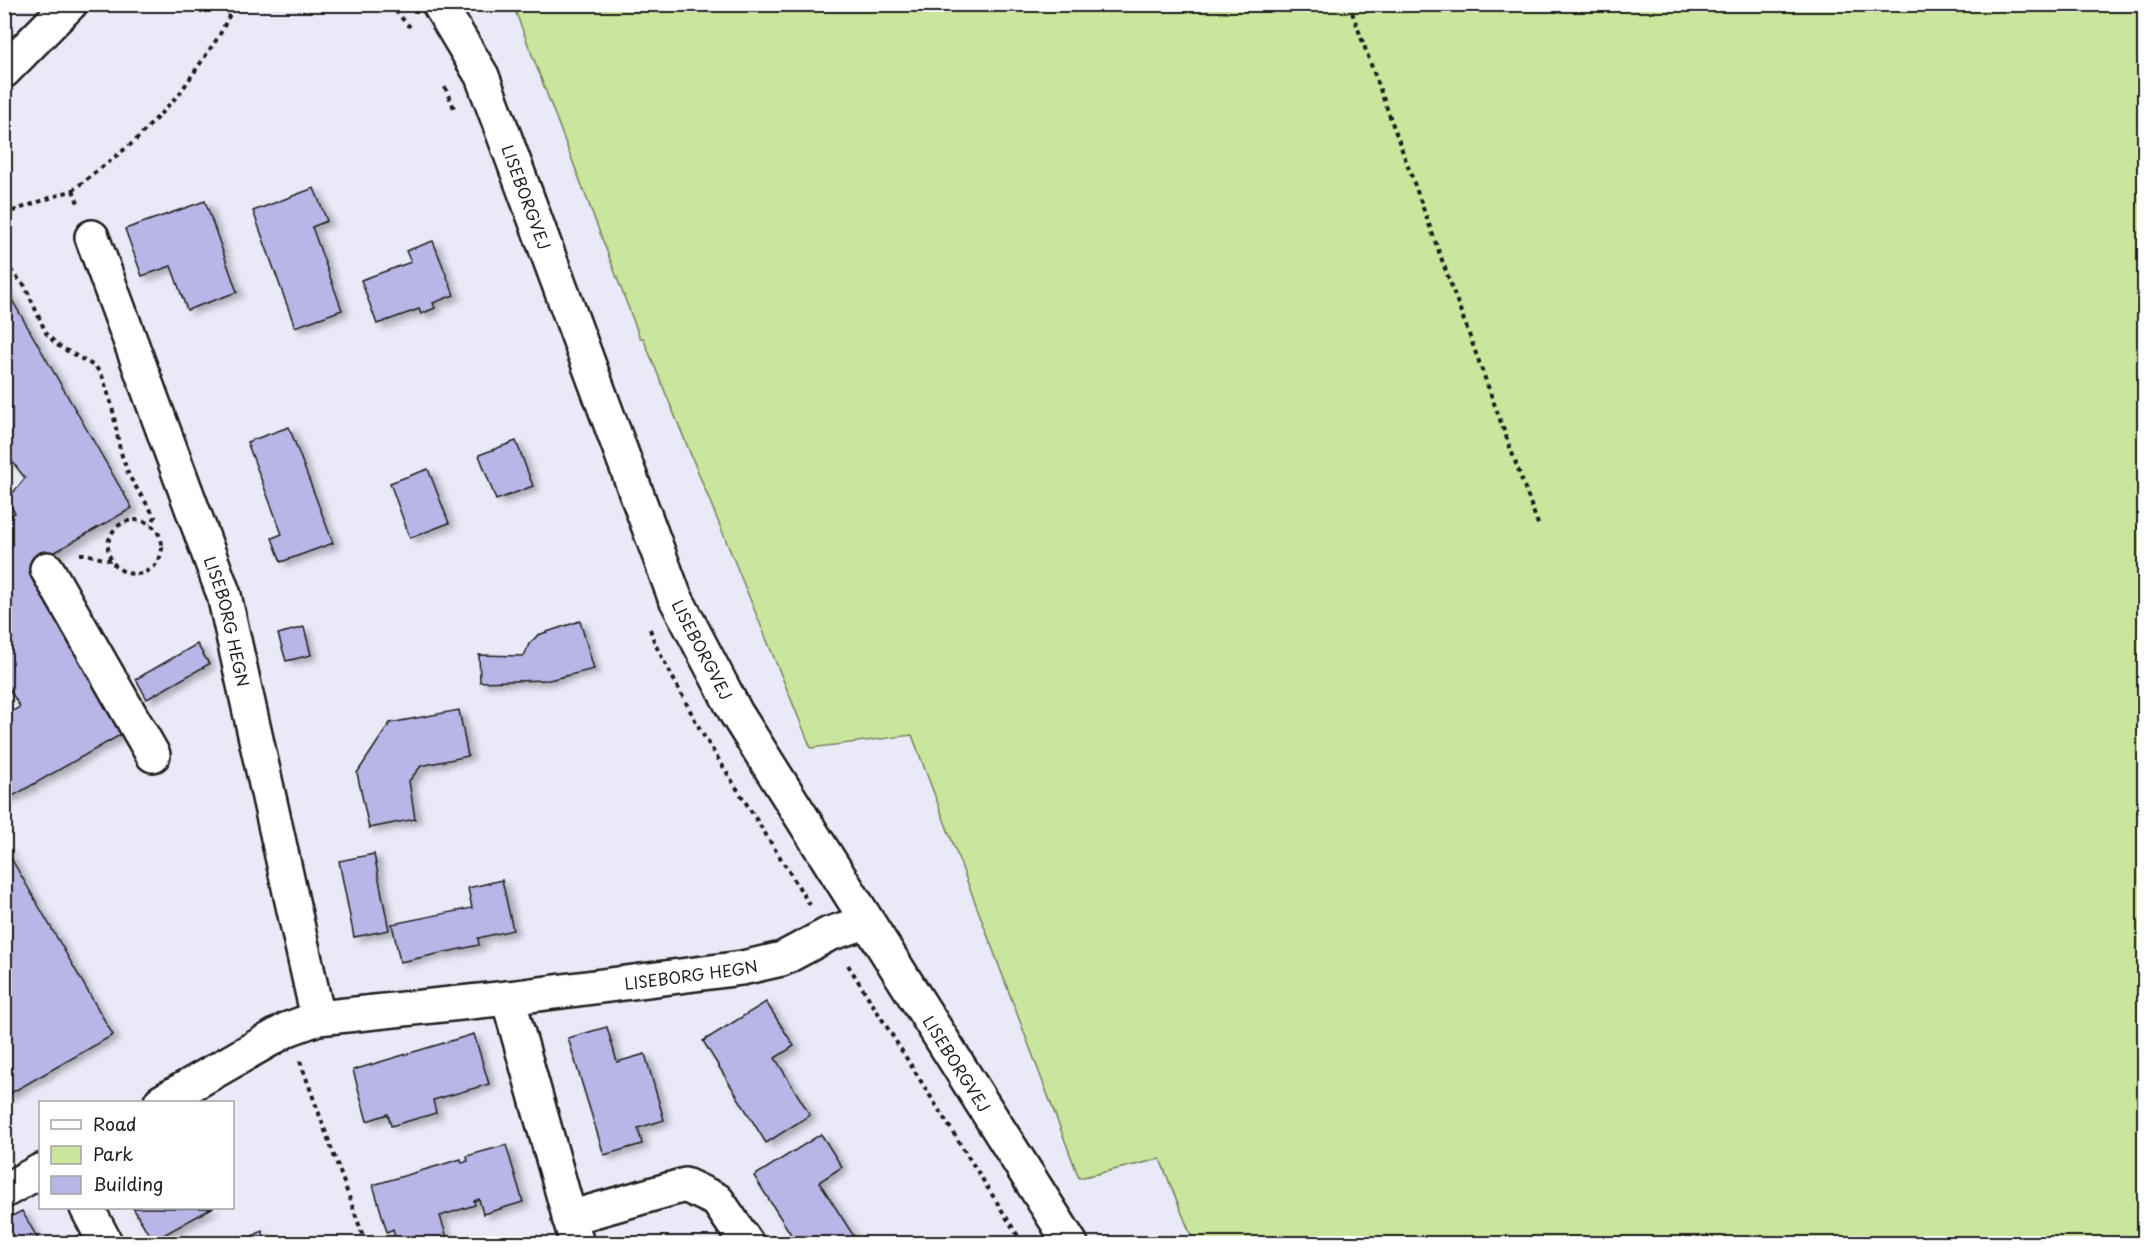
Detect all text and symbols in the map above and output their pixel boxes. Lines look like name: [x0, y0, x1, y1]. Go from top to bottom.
street label: LISEBORGVEJ: [496, 141, 557, 253]
street label: LISEBORG HEGN: [199, 553, 256, 689]
street label: LISEBORGVEJ: [666, 595, 739, 704]
street label: LISEBORG HEGN: [623, 953, 760, 995]
street label: LISEBORGVEJ: [918, 1011, 997, 1117]
legend: [39, 1101, 234, 1209]
text: Road: [93, 1110, 137, 1137]
text: Park: [93, 1140, 133, 1167]
text: Building: [93, 1170, 163, 1197]

